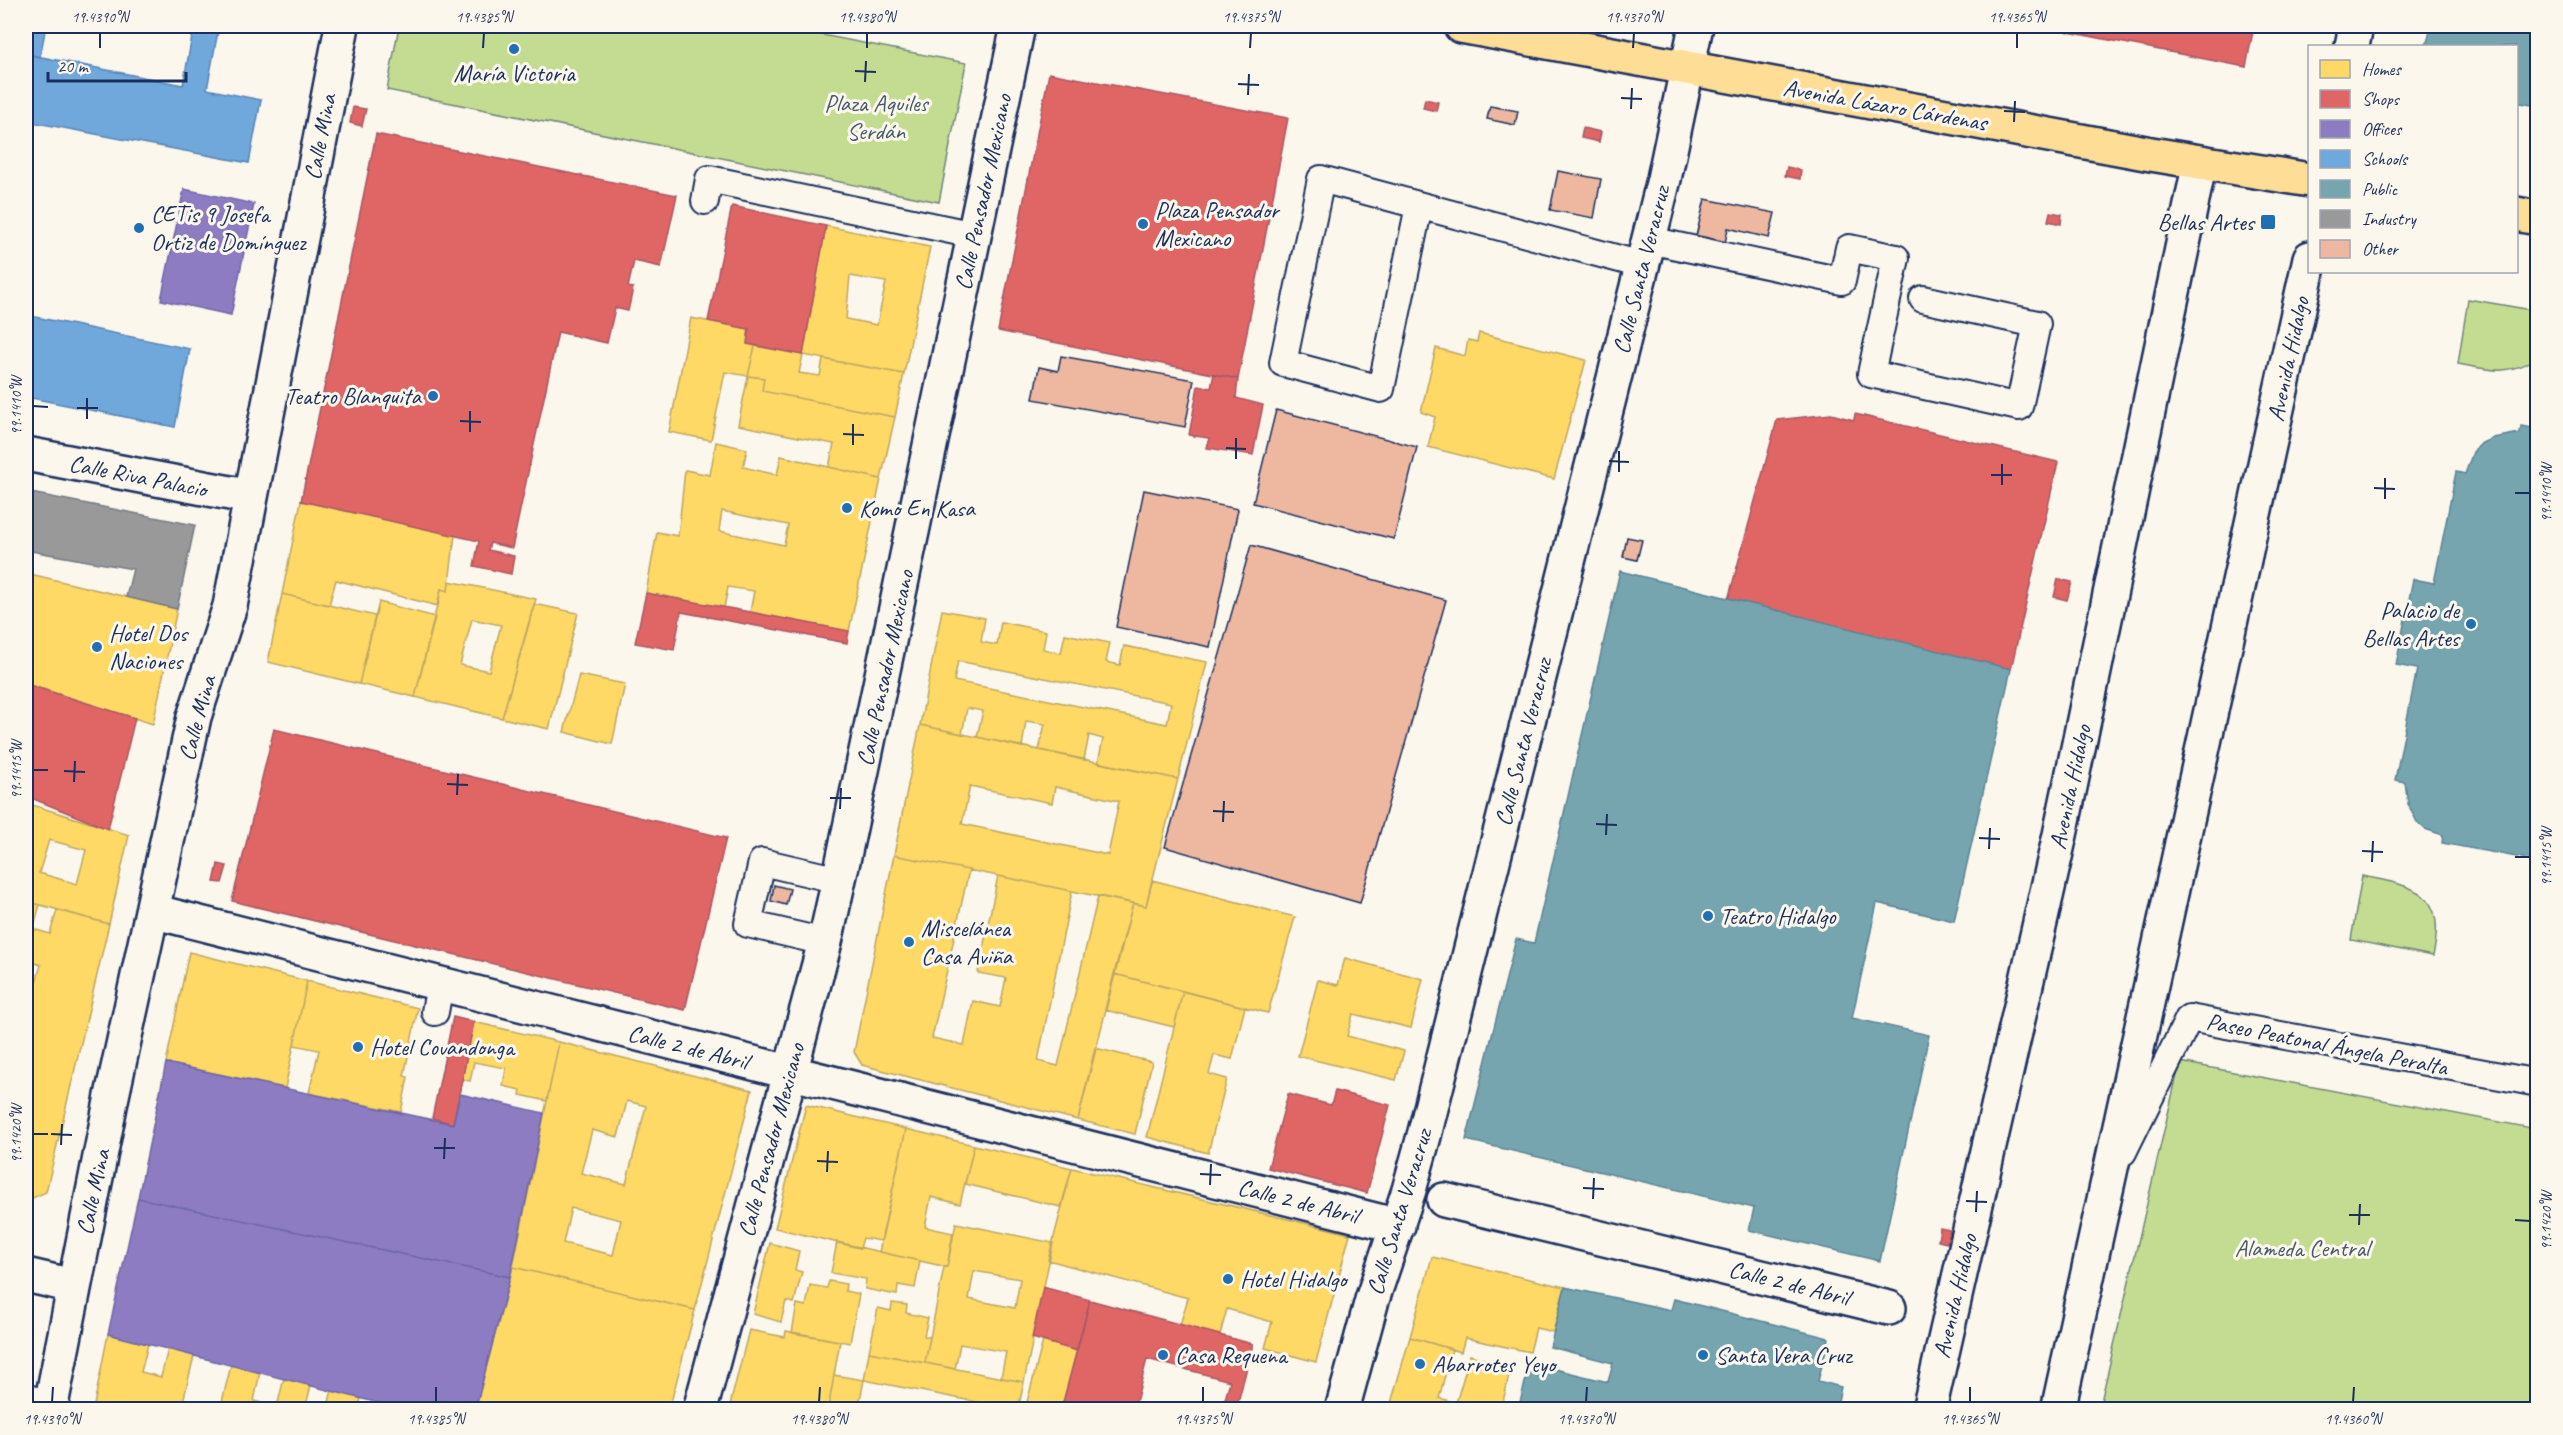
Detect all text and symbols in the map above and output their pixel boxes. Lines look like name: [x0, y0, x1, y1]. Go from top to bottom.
text: 19.4390°N: [72, 8, 131, 27]
text: 19.4385°N: [456, 8, 515, 27]
text: 19.4380°N: [839, 8, 898, 27]
text: 19.4375°N: [1223, 8, 1282, 27]
text: 19.4370°N: [1606, 8, 1665, 27]
text: 19.4365°N: [1989, 8, 2048, 27]
marker: María Victoria: [507, 42, 521, 56]
scale bar: [48, 45, 186, 83]
legend: [2308, 45, 2518, 273]
text: 20 m: [57, 55, 90, 77]
place label: María Victoria: [453, 58, 576, 88]
text: Homes: [2362, 58, 2402, 80]
street label: Avenida Lázaro Cárdenas: [1781, 72, 1992, 138]
park label: Plaza Aquiles Serdán: [824, 88, 930, 146]
text: Shops: [2362, 88, 2401, 110]
street label: Calle Mina: [297, 90, 343, 182]
street label: Calle Pensador Mexicano: [948, 90, 1019, 293]
text: Offices: [2362, 118, 2403, 140]
text: Schools: [2362, 148, 2409, 170]
text: Public: [2362, 178, 2399, 200]
street label: Calle Santa Veracruz: [1606, 181, 1677, 357]
place label: Plaza Pensador Mexicano: [1155, 195, 1281, 253]
place label: CETis 9 Josefa Ortiz de Domínguez: [151, 199, 307, 257]
place label: Bellas Artes: [2157, 207, 2256, 237]
text: Industry: [2362, 208, 2417, 230]
marker: Bellas Artes: [2259, 213, 2277, 231]
marker: Plaza Pensador Mexicano: [1136, 217, 1150, 231]
marker: CETis 9 Josefa Ortiz de Domínguez: [132, 221, 146, 235]
text: Other: [2362, 238, 2399, 260]
street label: Avenida Hidalgo: [2260, 293, 2316, 424]
text: 99.1410°W: [7, 374, 26, 435]
place label: Teatro Blanquita: [285, 381, 423, 411]
marker: Teatro Blanquita: [426, 389, 440, 403]
street label: Calle Riva Palacio: [67, 448, 212, 505]
text: 99.1410°W: [2537, 461, 2556, 522]
place label: Komo En Kasa: [859, 493, 976, 523]
marker: Komo En Kasa: [840, 501, 854, 515]
street label: Calle Pensador Mexicano: [850, 566, 921, 769]
place label: Palacio de Bellas Artes: [2362, 595, 2461, 653]
marker: Palacio de Bellas Artes: [2464, 617, 2478, 631]
place label: Hotel Dos Naciones: [109, 618, 189, 676]
marker: Hotel Dos Naciones: [90, 640, 104, 654]
street label: Calle Santa Veracruz: [1488, 653, 1559, 829]
street label: Calle Mina: [171, 671, 223, 764]
street label: Avenida Hidalgo: [2042, 721, 2098, 852]
text: 99.1415°W: [7, 738, 26, 799]
text: 99.1415°W: [2537, 825, 2556, 886]
place label: Teatro Hidalgo: [1720, 901, 1837, 931]
marker: Teatro Hidalgo: [1701, 909, 1715, 923]
place label: Miscelánea Casa Aviña: [921, 913, 1014, 971]
marker: Miscelánea Casa Aviña: [902, 935, 916, 949]
street label: Paseo Peatonal Ángela Peralta: [2204, 1006, 2451, 1082]
street label: Calle 2 de Abril: [625, 1018, 755, 1077]
place label: Hotel Covandonga: [370, 1032, 516, 1062]
street label: Calle Pensador Mexicano: [731, 1038, 812, 1240]
marker: Hotel Covandonga: [351, 1040, 365, 1054]
text: 99.1420°W: [7, 1102, 26, 1163]
street label: Calle Santa Veracruz: [1360, 1123, 1439, 1299]
street label: Calle Mina: [69, 1145, 117, 1237]
street label: Calle 2 de Abril: [1235, 1172, 1365, 1231]
text: 99.1420°W: [2537, 1189, 2556, 1250]
street label: Avenida Hidalgo: [1926, 1230, 1984, 1361]
park label: Alameda Central: [2235, 1233, 2373, 1263]
street label: Calle 2 de Abril: [1726, 1254, 1856, 1313]
place label: Hotel Hidalgo: [1240, 1264, 1349, 1294]
marker: Hotel Hidalgo: [1221, 1272, 1235, 1286]
place label: Casa Requena: [1175, 1340, 1289, 1370]
place label: Santa Vera Cruz: [1715, 1340, 1854, 1370]
marker: Casa Requena: [1156, 1348, 1170, 1362]
marker: Santa Vera Cruz: [1696, 1348, 1710, 1362]
place label: Abarrotes Yeyo: [1432, 1349, 1558, 1379]
marker: Abarrotes Yeyo: [1413, 1357, 1427, 1371]
text: 19.4390°N: [24, 1410, 83, 1429]
text: 19.4385°N: [408, 1410, 467, 1429]
text: 19.4380°N: [791, 1410, 850, 1429]
text: 19.4375°N: [1175, 1410, 1234, 1429]
text: 19.4370°N: [1558, 1410, 1617, 1429]
text: 19.4365°N: [1942, 1410, 2001, 1429]
text: 19.4360°N: [2325, 1410, 2384, 1429]

